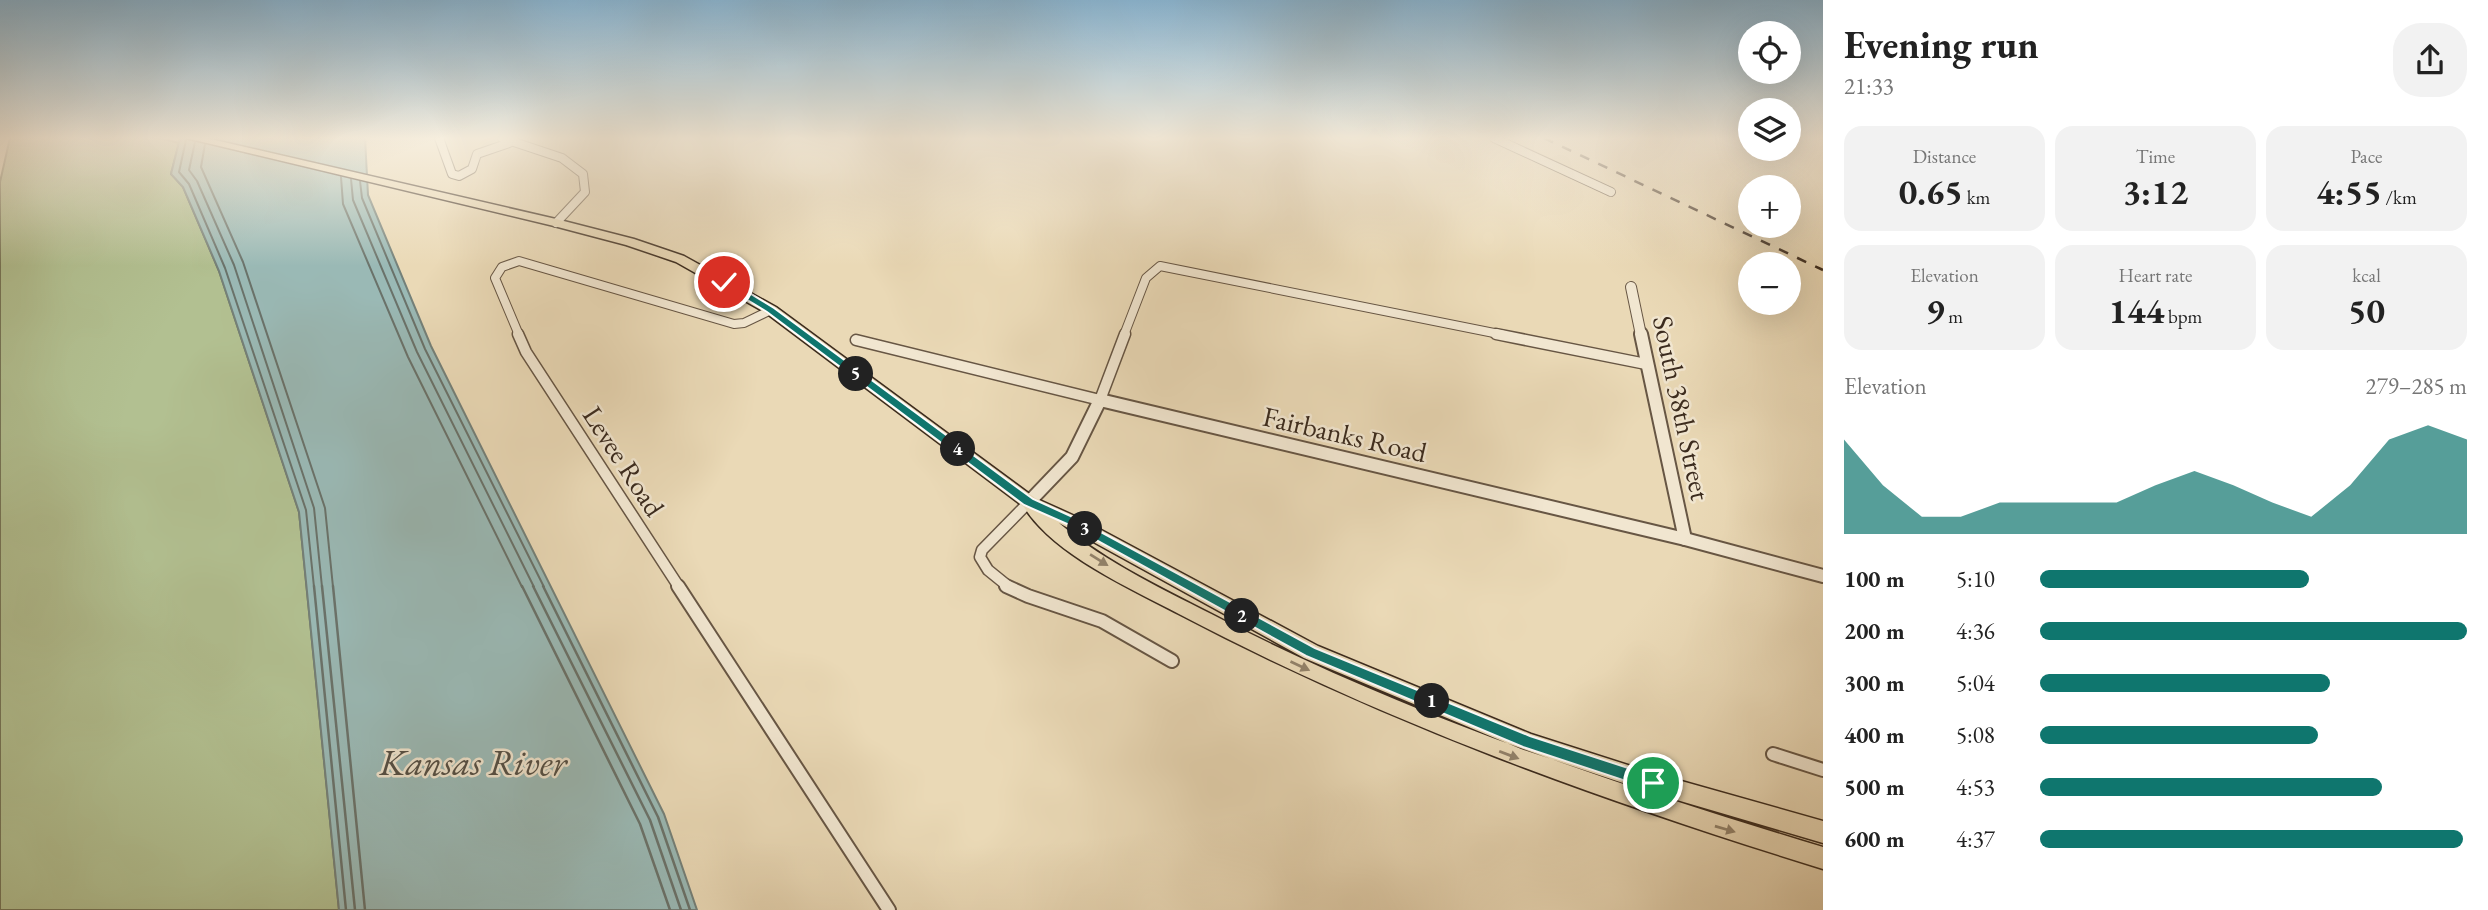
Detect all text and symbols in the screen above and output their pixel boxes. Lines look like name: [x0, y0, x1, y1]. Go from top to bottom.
text: Evening run: [1844, 20, 2039, 69]
map controls: [1738, 21, 1801, 315]
button: locate: [1738, 21, 1801, 84]
button: share: [2393, 23, 2467, 97]
text: 21:33: [1844, 71, 1894, 101]
button: layers: [1738, 98, 1801, 161]
text: Distance: [1913, 144, 1976, 169]
text: Time: [2136, 144, 2175, 169]
text: Pace: [2351, 144, 2382, 169]
text: 0.65: [1899, 169, 1963, 214]
text: 3:12: [2123, 169, 2188, 214]
text: 4:55: [2316, 169, 2382, 214]
button: +: [1738, 175, 1801, 238]
text: km: [1963, 185, 1990, 210]
text: /km: [2382, 185, 2417, 210]
pin: [694, 252, 754, 312]
button: −: [1738, 252, 1801, 315]
icon: check: [705, 263, 743, 301]
text: Elevation: [1910, 263, 1979, 288]
text: Heart rate: [2119, 263, 2192, 288]
text: kcal: [2352, 263, 2381, 288]
text: 9: [1926, 288, 1944, 333]
text: 144: [2109, 288, 2164, 333]
text: 50: [2348, 288, 2385, 333]
text: m: [1944, 304, 1963, 329]
text: bpm: [2164, 304, 2202, 329]
street label: South 38th Street: [1645, 312, 1719, 504]
pin: 5: [838, 356, 874, 392]
text: 5: [850, 361, 861, 386]
text: Elevation: [1844, 371, 1927, 401]
text: 279–285 m: [2366, 371, 2467, 401]
street label: Fairbanks Road: [1260, 398, 1431, 471]
street label: Levee Road: [575, 399, 673, 524]
pin: 4: [940, 432, 976, 466]
text: 4: [952, 436, 963, 461]
pin: 3: [1068, 512, 1102, 546]
text: 3: [1079, 516, 1090, 541]
one-way arrow: [1090, 554, 1109, 567]
text: 100 m: [1844, 564, 1905, 594]
text: 5:10: [1956, 564, 1995, 594]
pin: 2: [1224, 598, 1260, 634]
text: 2: [1236, 603, 1247, 628]
text: 200 m: [1844, 616, 1905, 646]
text: 4:36: [1956, 616, 1995, 646]
one-way arrow: [1290, 661, 1310, 672]
text: 300 m: [1844, 668, 1905, 698]
text: 5:04: [1956, 668, 1995, 698]
pin: 1: [1414, 684, 1450, 718]
text: 1: [1426, 688, 1437, 713]
text: 400 m: [1844, 720, 1905, 750]
text: 5:08: [1956, 720, 1995, 750]
water label: Kansas River: [379, 738, 568, 786]
one-way arrow: [1499, 750, 1520, 761]
pin: [1623, 753, 1683, 813]
icon: arrive: [1634, 764, 1672, 802]
text: 500 m: [1844, 772, 1905, 802]
text: 4:53: [1956, 772, 1995, 802]
one-way arrow: [1714, 824, 1735, 834]
text: 600 m: [1844, 824, 1905, 854]
text: 4:37: [1956, 824, 1995, 854]

